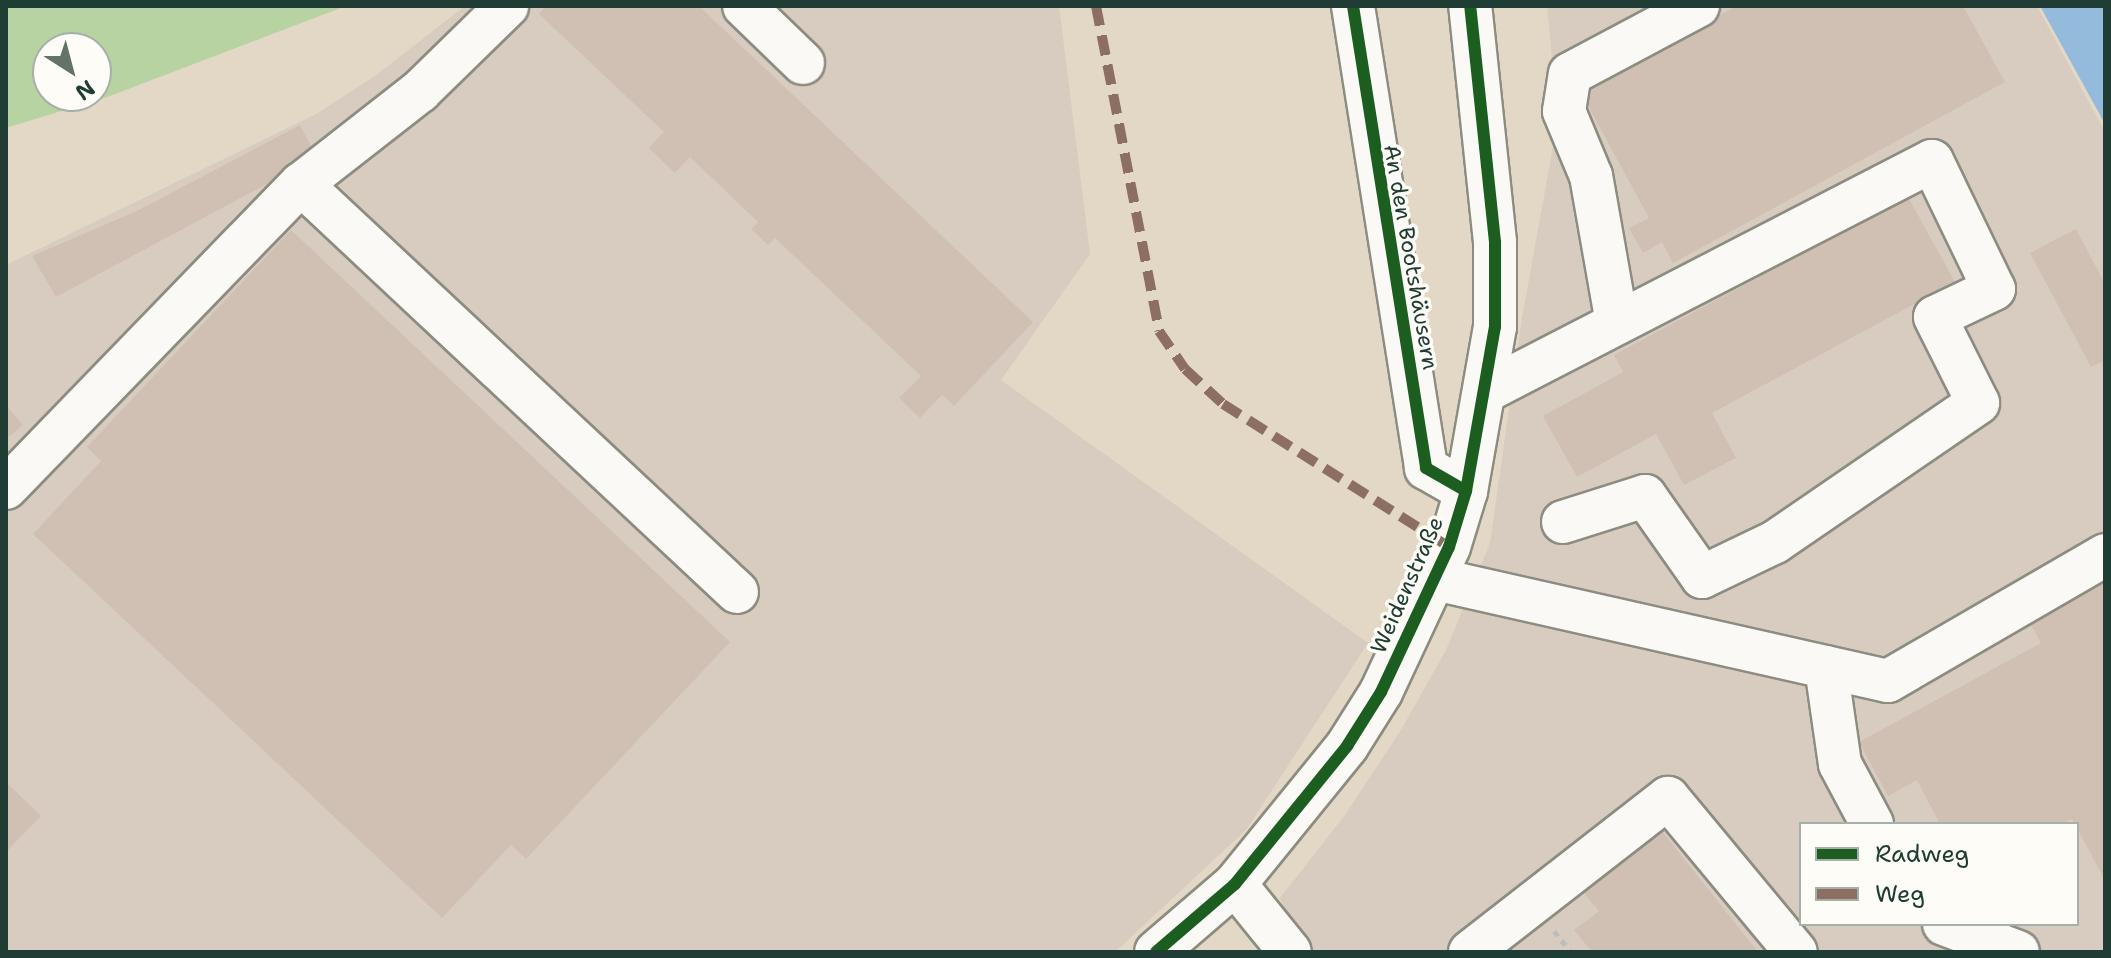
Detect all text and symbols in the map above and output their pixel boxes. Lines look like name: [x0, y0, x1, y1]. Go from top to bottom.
north arrow: [32, 32, 112, 112]
text: N: [70, 73, 101, 107]
street label: An den Bootshäusern: [1378, 142, 1444, 372]
street label: Weidenstraße: [1365, 512, 1449, 658]
legend: [1799, 822, 2079, 926]
text: Radweg: [1875, 838, 1969, 870]
text: Weg: [1875, 878, 1925, 910]

